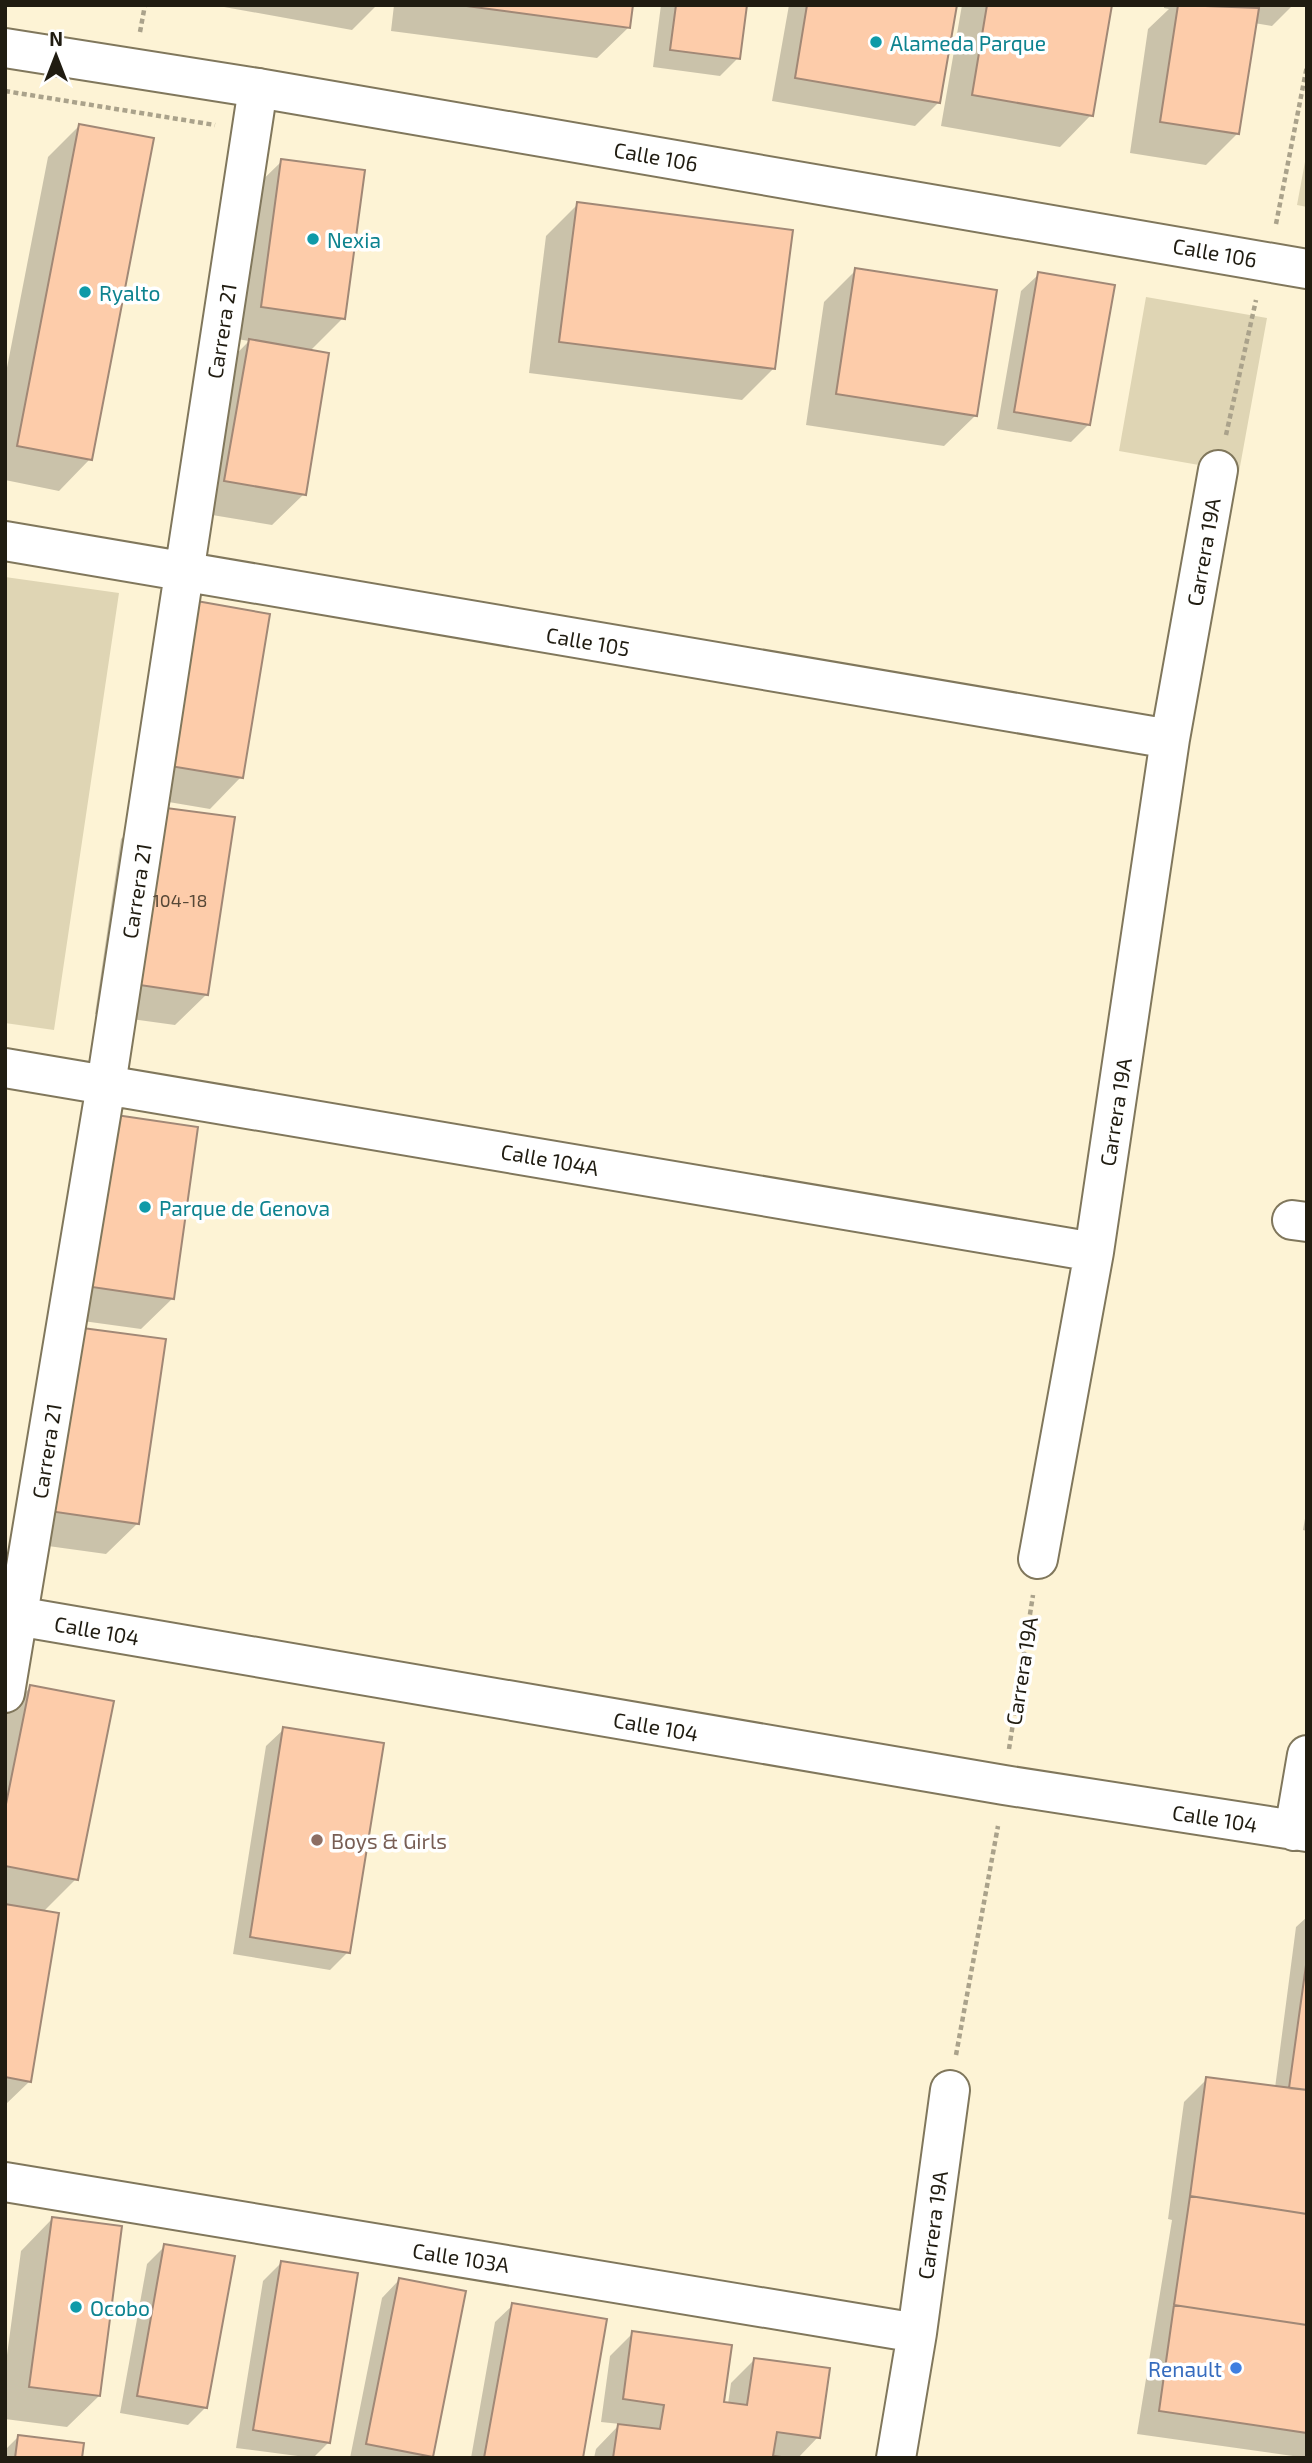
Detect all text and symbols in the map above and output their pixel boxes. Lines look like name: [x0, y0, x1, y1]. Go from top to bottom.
north arrow: [21, 21, 91, 91]
text: N: [49, 27, 63, 50]
place label: Alameda Parque: [890, 30, 1046, 55]
marker: Alameda Parque: [868, 34, 884, 50]
street label: Calle 106: [612, 136, 700, 176]
place label: Nexia: [327, 227, 381, 252]
marker: Nexia: [305, 231, 321, 247]
street label: Calle 106: [1171, 232, 1259, 272]
place label: Ryalto: [99, 280, 161, 305]
street label: Carrera 21: [201, 282, 241, 380]
marker: Ryalto: [77, 284, 93, 300]
street label: Carrera 19A: [1181, 496, 1225, 608]
street label: Calle 105: [544, 621, 632, 661]
street label: Carrera 21: [116, 842, 156, 940]
house number: 104-18: [153, 889, 207, 911]
street label: Carrera 19A: [1094, 1056, 1136, 1168]
street label: Calle 104A: [499, 1138, 601, 1180]
place label: Parque de Genova: [159, 1195, 330, 1220]
marker: Parque de Genova: [137, 1199, 153, 1215]
street label: Carrera 21: [26, 1402, 66, 1500]
street label: Calle 104: [53, 1610, 141, 1650]
street label: Carrera 19A: [1000, 1615, 1042, 1727]
street label: Calle 104: [612, 1706, 700, 1746]
street label: Calle 104: [1171, 1799, 1259, 1837]
place label: Boys & Girls: [331, 1828, 447, 1853]
marker: Boys & Girls: [309, 1832, 325, 1848]
street label: Carrera 19A: [912, 2169, 952, 2281]
street label: Calle 103A: [411, 2237, 511, 2277]
place label: Ocobo: [90, 2295, 150, 2320]
marker: Ocobo: [68, 2299, 84, 2315]
place label: Renault: [1148, 2356, 1222, 2381]
marker: Renault: [1228, 2360, 1244, 2376]

